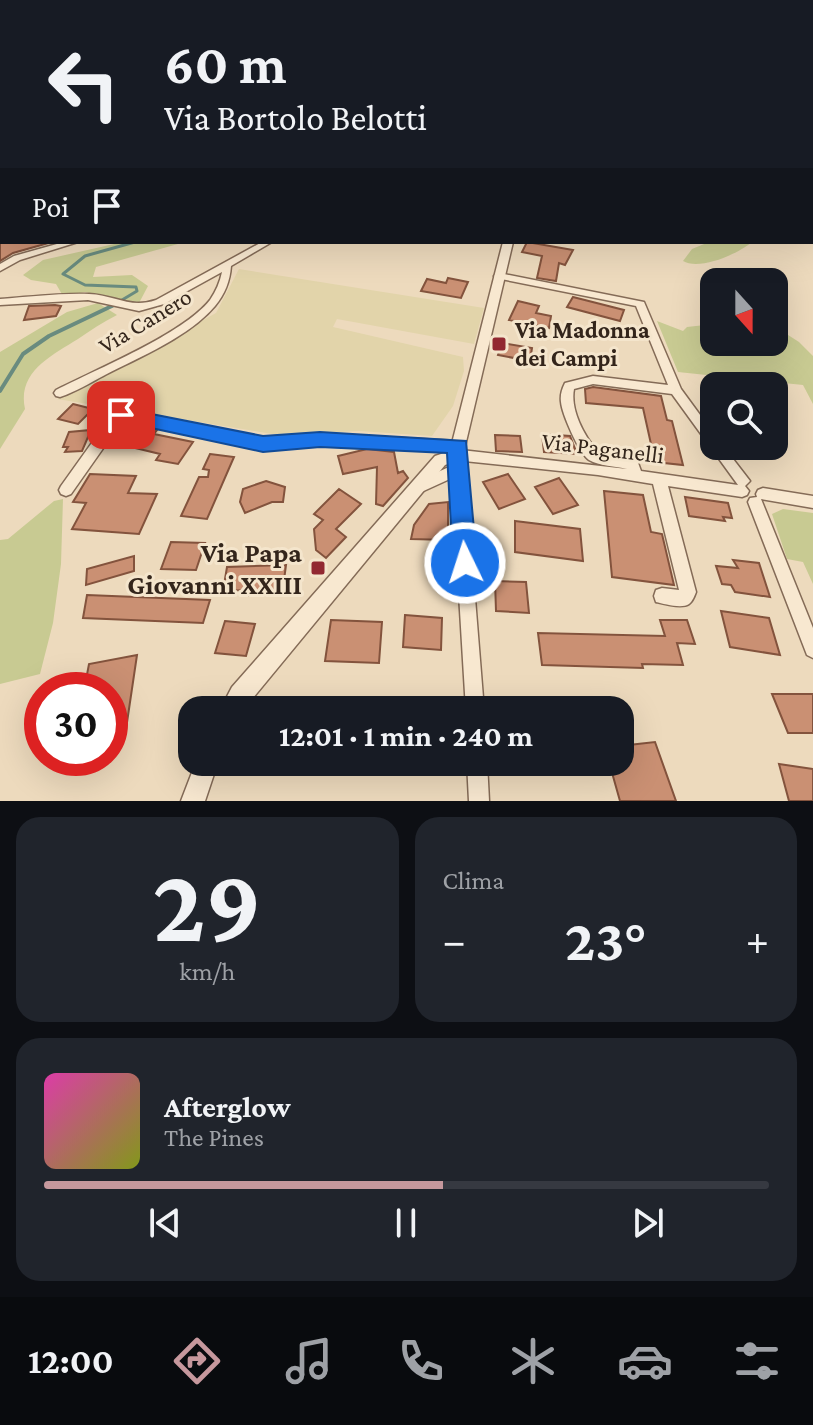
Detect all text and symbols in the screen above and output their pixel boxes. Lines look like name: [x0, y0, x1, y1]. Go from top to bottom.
icon: left: [32, 32, 136, 136]
text: 60 m: [164, 33, 287, 95]
text: Via Bortolo Belotti: [164, 98, 427, 138]
icon: arrive: [85, 184, 129, 228]
text: Poi: [32, 190, 69, 223]
north arrow: [700, 268, 788, 356]
map controls: [700, 268, 788, 460]
street label: Via Canero: [93, 282, 196, 359]
place label: Via Madonna dei Campi: [514, 316, 650, 371]
marker: Via Madonna dei Campi: [490, 335, 508, 353]
button: search: [700, 372, 788, 460]
pin: [87, 381, 155, 449]
icon: arrive: [99, 393, 143, 437]
street label: Via Paganelli: [540, 427, 666, 468]
position arrow: [423, 521, 507, 605]
place label: Via Papa Giovanni XXIII: [127, 537, 302, 600]
marker: Via Papa Giovanni XXIII: [309, 559, 327, 577]
speed limit sign: 30: [24, 672, 128, 776]
text: 12:01 · 1 min · 240 m: [279, 719, 533, 752]
text: 29: [153, 847, 262, 962]
text: Clima: [443, 866, 504, 895]
text: 23°: [565, 906, 647, 973]
text: −: [443, 916, 466, 964]
text: +: [746, 916, 769, 964]
text: km/h: [179, 957, 235, 986]
text: Afterglow: [164, 1090, 291, 1123]
text: The Pines: [164, 1123, 264, 1152]
icon: previous: [143, 1201, 187, 1245]
icon: pause: [384, 1201, 428, 1245]
icon: next: [626, 1201, 670, 1245]
icon: directions: [169, 1333, 225, 1389]
icon: music: [281, 1333, 337, 1389]
icon: phone: [393, 1333, 449, 1389]
icon: climate: [505, 1333, 561, 1389]
icon: car: [617, 1333, 673, 1389]
icon: filters: [729, 1333, 785, 1389]
text: 12:00: [28, 1341, 114, 1381]

